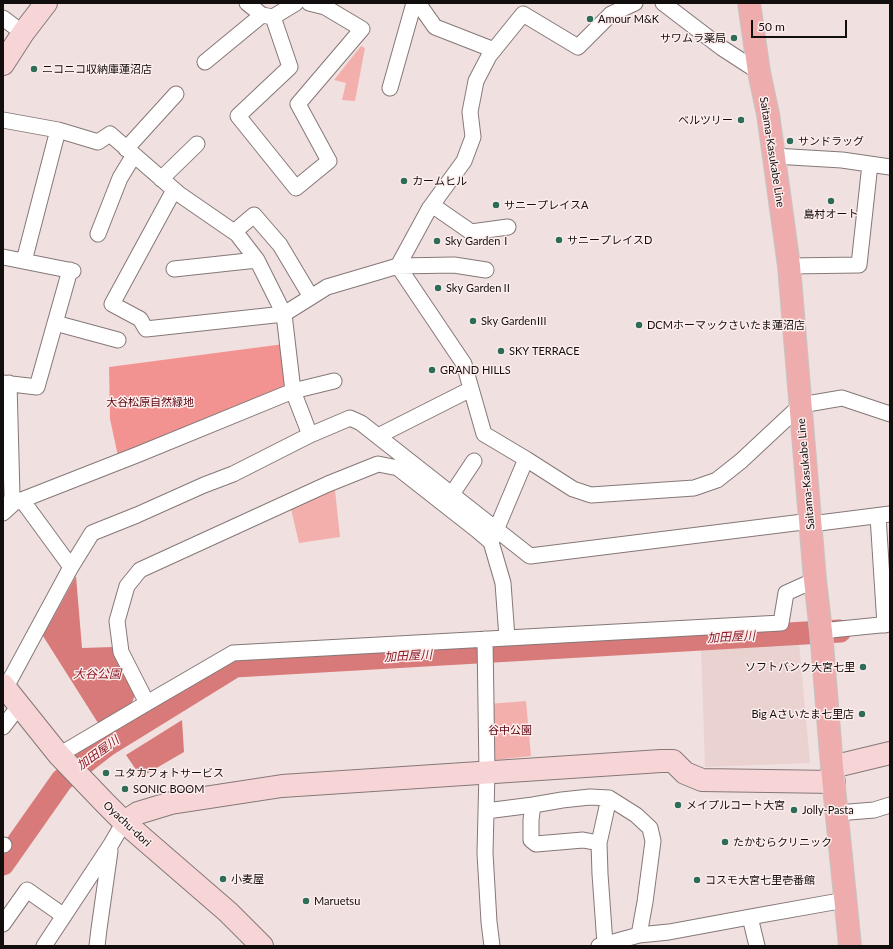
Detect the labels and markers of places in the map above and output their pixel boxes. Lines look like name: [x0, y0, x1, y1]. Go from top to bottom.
place label: Amour M&K: [598, 12, 659, 26]
marker: Amour M&K: [585, 14, 595, 24]
place label: サワムラ薬局: [660, 31, 726, 45]
marker: サワムラ薬局: [729, 33, 739, 43]
place label: ニコニコ収納庫蓮沼店: [42, 62, 152, 76]
marker: ニコニコ収納庫蓮沼店: [29, 64, 39, 74]
place label: ベルツリー: [678, 113, 733, 127]
marker: ベルツリー: [736, 115, 746, 125]
place label: サンドラッグ: [798, 134, 864, 148]
marker: サンドラッグ: [785, 136, 795, 146]
place label: カームヒル: [412, 174, 467, 188]
marker: カームヒル: [399, 176, 409, 186]
marker: 島村オート: [826, 196, 836, 206]
place label: サニープレイスA: [504, 198, 588, 212]
marker: サニープレイスA: [491, 200, 501, 210]
place label: 島村オート: [804, 207, 858, 221]
place label: サニープレイスD: [567, 233, 652, 247]
place label: Sky GardenⅠ: [445, 234, 511, 248]
marker: サニープレイスD: [554, 235, 564, 245]
marker: Sky GardenⅠ: [432, 236, 442, 246]
place label: Sky GardenⅡ: [446, 281, 512, 295]
marker: Sky GardenⅡ: [433, 283, 443, 293]
place label: Sky GardenⅢ: [481, 314, 547, 328]
marker: Sky GardenⅢ: [468, 316, 478, 326]
place label: DCMホーマックさいたま蓮沼店: [647, 318, 805, 332]
marker: DCMホーマックさいたま蓮沼店: [634, 320, 644, 330]
place label: SKY TERRACE: [509, 344, 580, 358]
marker: SKY TERRACE: [496, 346, 506, 356]
place label: GRAND HILLS: [440, 363, 511, 377]
marker: GRAND HILLS: [427, 365, 437, 375]
place label: ソフトバンク大宮七里: [745, 660, 855, 674]
marker: ソフトバンク大宮七里: [858, 662, 868, 672]
place label: Big Aさいたま七里店: [751, 707, 854, 721]
marker: Big Aさいたま七里店: [857, 709, 867, 719]
place label: ユタカフォトサービス: [114, 766, 224, 780]
marker: ユタカフォトサービス: [101, 768, 111, 778]
place label: SONIC BOOM: [133, 782, 204, 796]
marker: SONIC BOOM: [120, 784, 130, 794]
place label: メイプルコート大宮: [686, 798, 785, 812]
marker: メイプルコート大宮: [673, 800, 683, 810]
place label: Jolly-Pasta: [802, 803, 854, 817]
marker: Jolly-Pasta: [789, 805, 799, 815]
place label: たかむらクリニック: [733, 835, 832, 849]
marker: たかむらクリニック: [720, 837, 730, 847]
place label: 小麦屋: [231, 872, 264, 886]
place label: コスモ大宮七里壱番館: [705, 873, 815, 887]
marker: 小麦屋: [218, 874, 228, 884]
marker: コスモ大宮七里壱番館: [692, 875, 702, 885]
place label: Maruetsu: [314, 894, 360, 908]
marker: Maruetsu: [301, 896, 311, 906]

